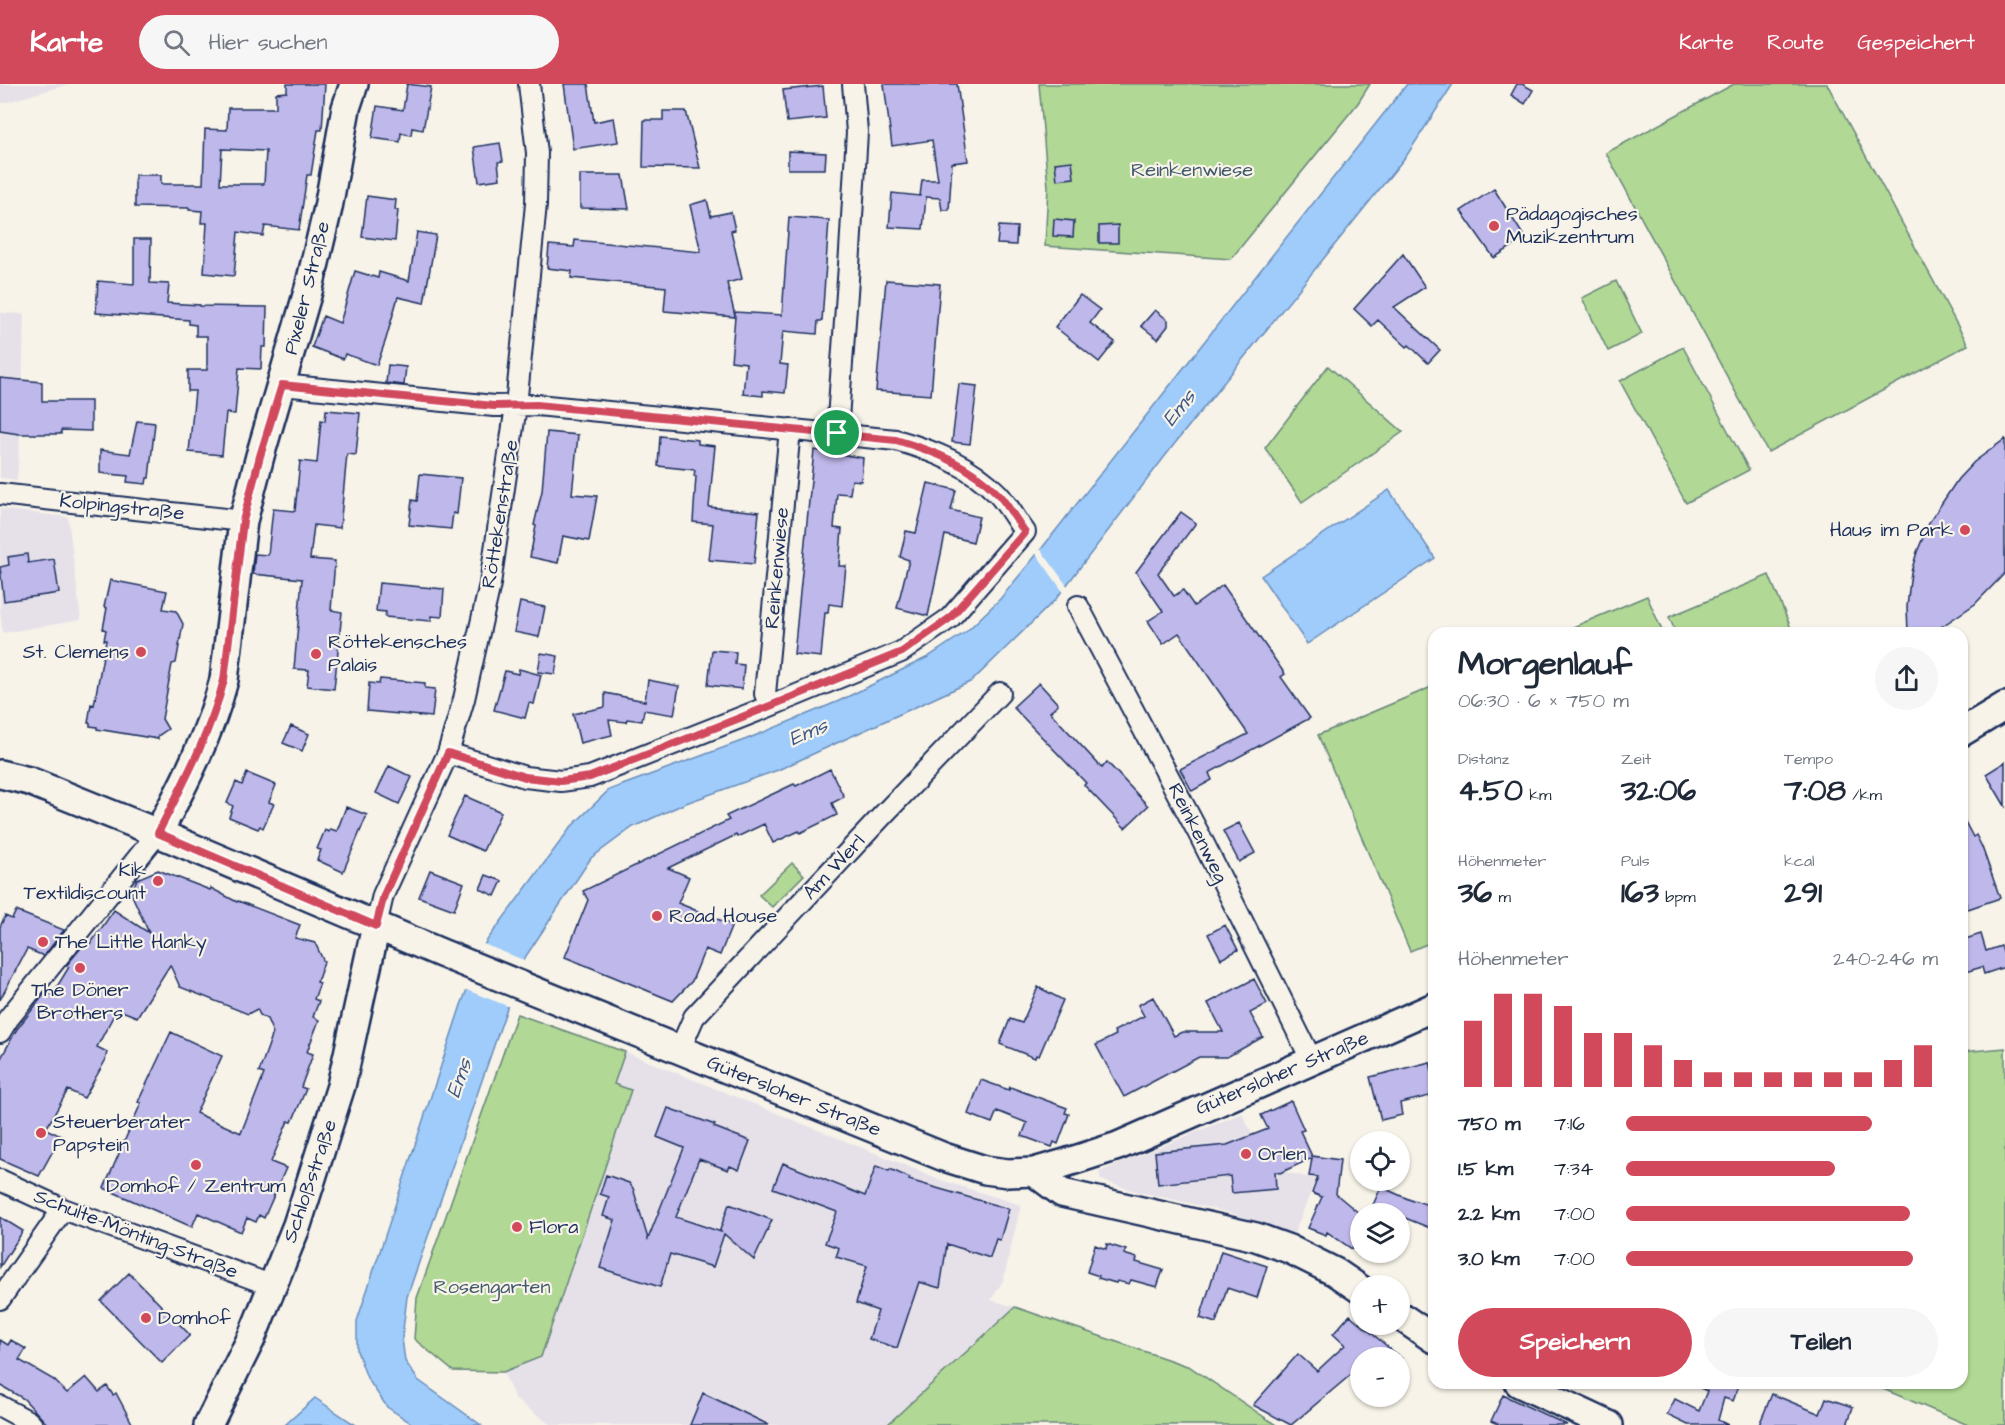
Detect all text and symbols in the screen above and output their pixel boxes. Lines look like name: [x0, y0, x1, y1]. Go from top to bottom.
search box: [139, 15, 559, 69]
text: Karte: [30, 23, 103, 62]
icon: search: [160, 26, 193, 59]
text: Hier suchen: [208, 27, 328, 58]
text: Karte: [1679, 28, 1734, 57]
text: Route: [1767, 28, 1824, 57]
text: Gespeichert: [1857, 28, 1975, 57]
park label: Reinkenwiese: [1131, 156, 1253, 184]
place label: Pädagogisches Muzikzentrum: [1506, 200, 1638, 251]
street label: Pixeler Straße: [277, 218, 337, 357]
marker: Pädagogisches Muzikzentrum: [1487, 219, 1501, 233]
water label: Ems: [1155, 382, 1204, 432]
pin: [811, 407, 862, 458]
icon: arrive: [820, 416, 853, 449]
street label: Röttekenstraße: [474, 438, 526, 590]
street label: Kolpingstraße: [58, 487, 186, 528]
street label: Reinkenwiese: [758, 506, 796, 630]
place label: Haus im Park: [1830, 516, 1953, 544]
marker: Haus im Park: [1958, 523, 1972, 537]
place label: Röttekensches Palais: [328, 628, 467, 679]
place label: St. Clemens: [23, 638, 129, 666]
text: Morgenlauf: [1458, 641, 1632, 687]
marker: St. Clemens: [134, 645, 148, 659]
marker: Röttekensches Palais: [309, 647, 323, 661]
button: share: [1875, 647, 1938, 710]
text: 06:30 · 6 × 750 m: [1458, 687, 1629, 715]
water label: Ems: [784, 710, 833, 753]
text: Distanz: [1458, 748, 1509, 770]
text: Zeit: [1621, 748, 1651, 770]
text: Tempo: [1784, 748, 1833, 770]
text: 4.50: [1458, 770, 1523, 812]
text: 32:06: [1621, 770, 1696, 812]
text: 7:08: [1784, 770, 1846, 812]
street label: Reinkenweg: [1160, 778, 1235, 888]
text: km: [1523, 784, 1552, 806]
text: /km: [1846, 784, 1882, 806]
street label: Am Werl: [796, 828, 872, 906]
text: Höhenmeter: [1458, 850, 1546, 872]
text: Puls: [1621, 850, 1650, 872]
text: kcal: [1784, 850, 1815, 872]
place label: Kik Textildiscount: [24, 856, 146, 907]
text: 36: [1458, 872, 1492, 914]
text: 163: [1621, 872, 1659, 914]
text: 291: [1784, 872, 1822, 914]
marker: Kik Textildiscount: [151, 874, 165, 888]
text: m: [1492, 886, 1511, 908]
text: bpm: [1659, 886, 1696, 908]
place label: Road House: [669, 902, 778, 930]
marker: Road House: [650, 909, 664, 923]
place label: The Little Hanky: [55, 928, 207, 957]
marker: The Little Hanky: [36, 935, 50, 949]
text: Höhenmeter: [1458, 945, 1568, 973]
text: 240–246 m: [1833, 945, 1938, 973]
marker: The Döner Brothers: [73, 961, 87, 975]
place label: The Döner Brothers: [31, 976, 129, 1027]
street label: Gütersloher Straße: [1191, 1024, 1373, 1122]
street label: Gütersloher Straße: [703, 1048, 885, 1144]
water label: Ems: [439, 1053, 480, 1101]
place label: Steuerberater Papstein: [53, 1108, 190, 1159]
text: 750 m: [1458, 1110, 1521, 1138]
text: 7:16: [1554, 1110, 1585, 1138]
street label: Schloßstraße: [276, 1116, 344, 1246]
marker: Steuerberater Papstein: [34, 1126, 48, 1140]
map controls: [1350, 1131, 1410, 1407]
button: locate: [1350, 1131, 1410, 1191]
place label: Orlen: [1258, 1140, 1306, 1168]
marker: Orlen: [1239, 1147, 1253, 1161]
text: 1.5 km: [1458, 1155, 1513, 1183]
text: 7:34: [1554, 1155, 1593, 1183]
marker: Domhof / Zentrum: [189, 1158, 203, 1172]
place label: Domhof / Zentrum: [106, 1172, 286, 1200]
street label: Schulte-Mönting-Straße: [30, 1182, 242, 1287]
text: 2.2 km: [1458, 1200, 1520, 1228]
text: 7:00: [1554, 1200, 1595, 1228]
button: layers: [1350, 1203, 1410, 1263]
place label: Flora: [529, 1213, 578, 1241]
marker: Flora: [510, 1220, 524, 1234]
text: 3.0 km: [1458, 1245, 1519, 1273]
text: 7:00: [1554, 1245, 1595, 1273]
park label: Rosengarten: [434, 1273, 550, 1302]
button: +: [1350, 1275, 1410, 1335]
place label: Domhof: [158, 1304, 231, 1332]
button: Speichern: [1458, 1308, 1692, 1377]
button: Teilen: [1704, 1308, 1938, 1377]
marker: Domhof: [139, 1311, 153, 1325]
button: −: [1350, 1347, 1410, 1407]

